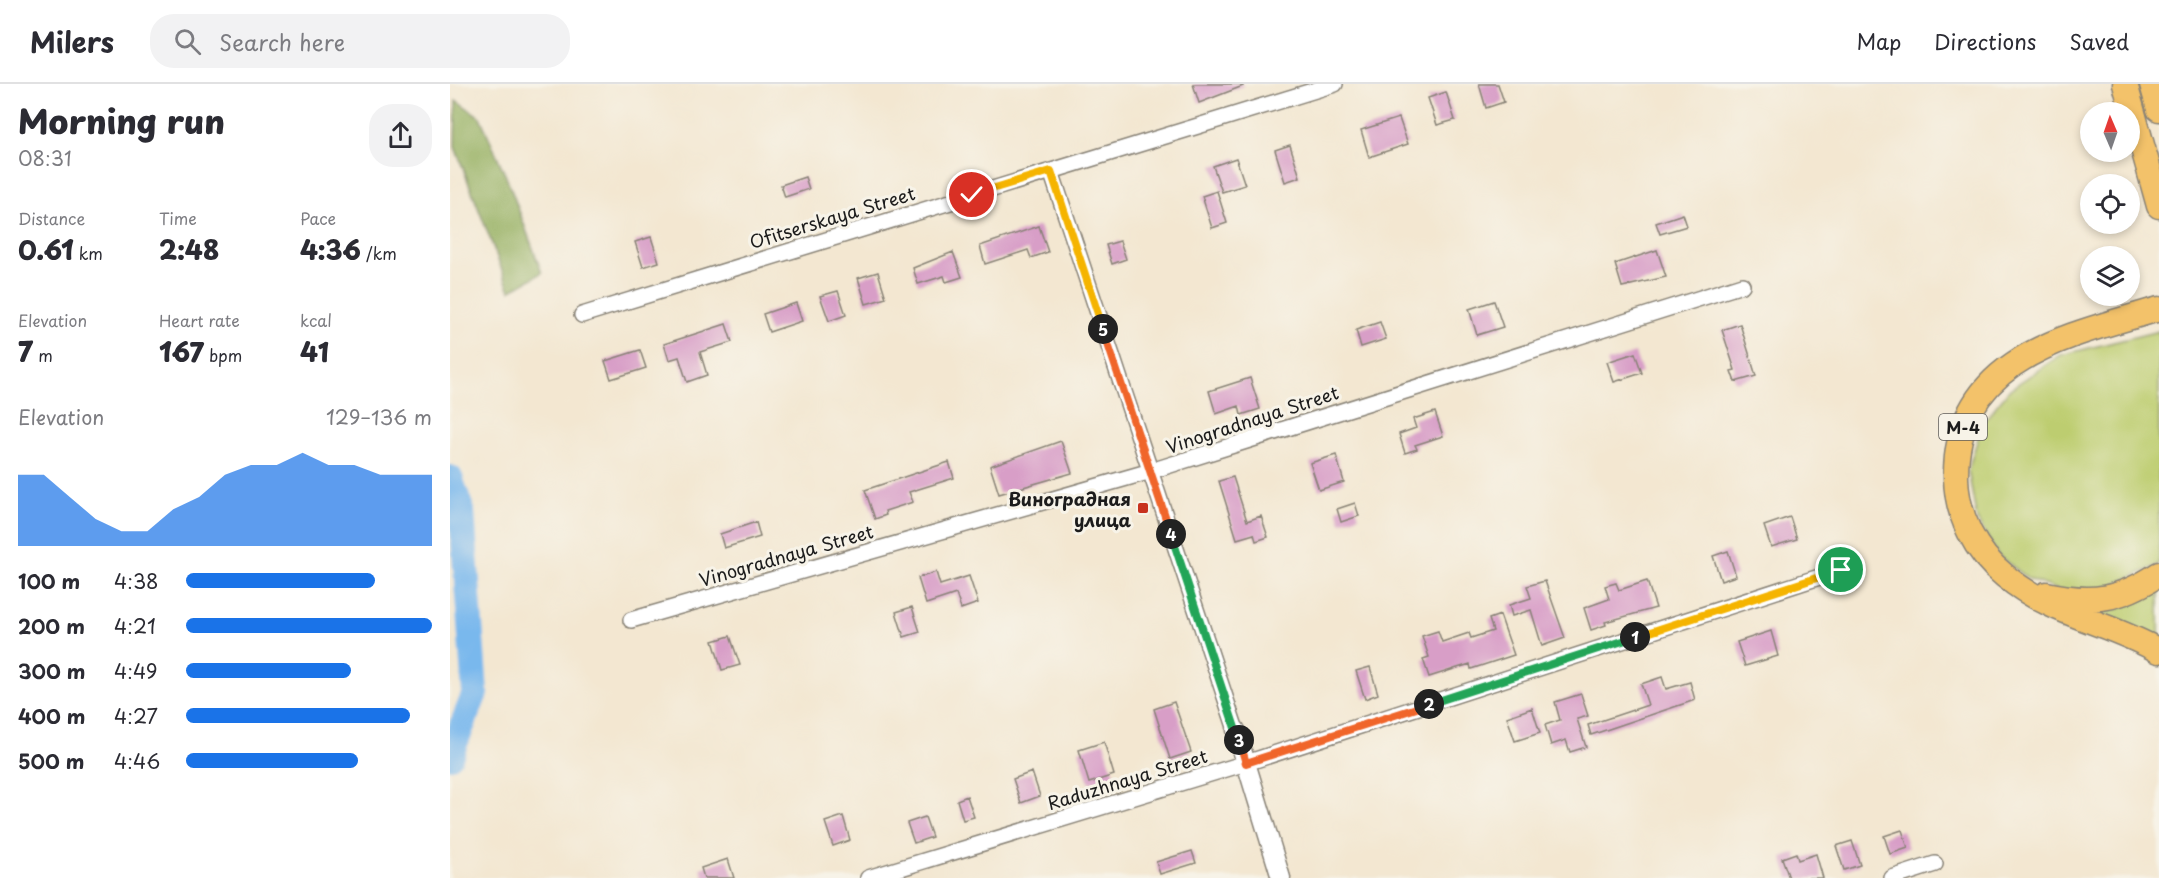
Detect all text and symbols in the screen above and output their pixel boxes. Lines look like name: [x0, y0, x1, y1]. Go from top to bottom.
search box: [150, 14, 570, 68]
text: Milers: [30, 20, 114, 63]
icon: search: [171, 25, 204, 58]
text: Search here: [219, 25, 345, 58]
text: Map: [1856, 25, 1901, 57]
text: Directions: [1934, 25, 2036, 57]
text: Saved: [2069, 25, 2129, 57]
text: Morning run: [18, 95, 225, 145]
north arrow: [2080, 102, 2140, 162]
map controls: [2080, 102, 2140, 306]
button: share: [369, 104, 432, 167]
text: 08:31: [18, 143, 72, 173]
pin: [946, 169, 997, 220]
button: locate: [2080, 174, 2140, 234]
icon: check: [955, 178, 988, 211]
street label: Ofitserskaya Street: [746, 179, 918, 255]
text: Distance: [18, 206, 85, 230]
text: Time: [159, 206, 197, 230]
text: Pace: [300, 206, 336, 230]
text: 0.61: [18, 230, 74, 269]
text: 2:48: [159, 230, 219, 269]
text: 4:36: [300, 230, 361, 269]
text: km: [74, 241, 103, 265]
text: /km: [361, 241, 397, 265]
button: layers: [2080, 246, 2140, 306]
text: Elevation: [18, 308, 87, 332]
text: Heart rate: [159, 308, 240, 332]
text: kcal: [300, 308, 332, 332]
pin: 5: [1088, 314, 1118, 344]
text: 5: [1098, 317, 1108, 341]
text: 7: [18, 332, 33, 371]
text: 167: [159, 332, 204, 371]
text: 41: [300, 332, 329, 371]
text: m: [33, 343, 53, 367]
text: bpm: [204, 343, 242, 367]
street label: Vinogradnaya Street: [1162, 378, 1342, 460]
text: Elevation: [18, 402, 104, 432]
text: 129–136 m: [326, 402, 432, 432]
road number: М-4: [1939, 414, 1987, 440]
place label: Виноградная улица: [1008, 485, 1131, 533]
marker: Виноградная улица: [1136, 501, 1150, 515]
street label: Vinogradnaya Street: [696, 517, 876, 593]
pin: 4: [1156, 519, 1186, 549]
text: 4: [1166, 522, 1176, 546]
pin: [1815, 544, 1866, 595]
icon: arrive: [1824, 553, 1857, 586]
text: 100 m: [18, 566, 80, 596]
text: 4:38: [114, 566, 159, 596]
text: 200 m: [18, 611, 85, 641]
text: 4:21: [114, 611, 156, 641]
pin: 1: [1620, 622, 1650, 652]
text: 1: [1631, 625, 1639, 649]
text: 300 m: [18, 656, 86, 686]
text: 4:49: [114, 656, 157, 686]
pin: 2: [1414, 689, 1444, 719]
text: 2: [1423, 692, 1435, 716]
text: 400 m: [18, 701, 86, 731]
text: 4:27: [114, 701, 158, 731]
pin: 3: [1224, 725, 1254, 755]
text: 3: [1234, 728, 1244, 752]
street label: Raduzhnaya Street: [1043, 742, 1211, 816]
text: 500 m: [18, 746, 85, 776]
text: 4:46: [114, 746, 160, 776]

